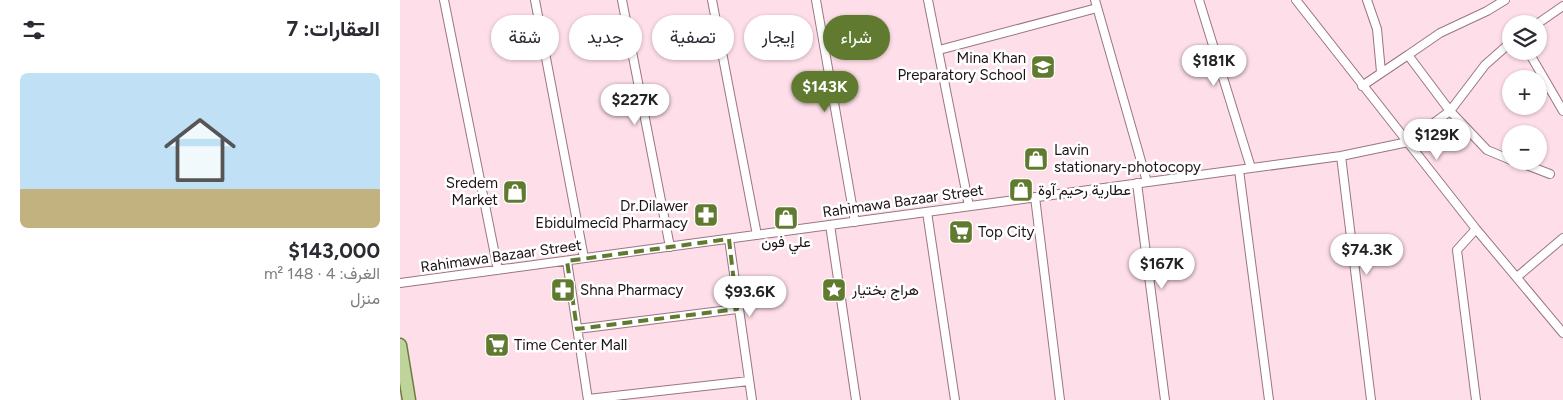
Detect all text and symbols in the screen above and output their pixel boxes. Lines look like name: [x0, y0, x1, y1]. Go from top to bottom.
chip: شقة: [491, 15, 559, 60]
chip: جديد: [569, 15, 642, 60]
chip: تصفية: [652, 15, 734, 60]
chip: إيجار: [744, 15, 813, 60]
chip: شراء: [823, 15, 890, 60]
map controls: [1502, 15, 1547, 170]
button: layers: [1502, 15, 1547, 60]
icon: filters: [20, 16, 48, 44]
text: العقارات: 7: [287, 16, 380, 41]
pin: $181K: [1179, 44, 1249, 87]
place label: Mina Khan Preparatory School: [897, 49, 1026, 84]
text: $181K: [1193, 51, 1235, 70]
school or university icon: Mina Khan Preparatory School: [1030, 54, 1056, 80]
pin: $143K: [790, 70, 860, 113]
button: +: [1502, 70, 1547, 115]
text: $143K: [802, 77, 848, 96]
pin: $227K: [600, 84, 670, 126]
text: $227K: [612, 90, 658, 109]
icon: home: [155, 105, 245, 195]
pin: $129K: [1402, 119, 1472, 161]
text: $129K: [1415, 125, 1459, 144]
button: −: [1502, 125, 1547, 170]
place label: Lavin stationary-photocopy: [1054, 141, 1201, 176]
shop icon: Lavin stationary-photocopy: [1023, 146, 1049, 172]
place label: Sredem Market: [446, 174, 498, 209]
shop icon: عطارية رحيم آوة: [1008, 177, 1034, 203]
shop icon: Sredem Market: [502, 179, 528, 205]
street label: Rahimawa Bazaar Street: [821, 181, 985, 221]
place label: عطارية رحيم آوة: [1038, 181, 1131, 200]
place label: Dr.Dilawer Ebidulmecîd Pharmacy: [535, 197, 688, 232]
pharmacy icon: Dr.Dilawer Ebidulmecîd Pharmacy: [693, 202, 719, 228]
shop icon: علي فون: [773, 205, 799, 231]
supermarket icon: Top City: [948, 219, 974, 245]
place label: Top City: [978, 223, 1035, 241]
place label: علي فون: [761, 233, 811, 255]
pin: $74.3K: [1326, 234, 1408, 276]
street label: Rahimawa Bazaar Street: [419, 236, 583, 276]
text: $143,000: [288, 238, 380, 263]
text: $74.3K: [1341, 240, 1393, 259]
pin: $167K: [1127, 248, 1197, 290]
text: $167K: [1140, 254, 1184, 273]
text: الغرف: 4 · 148 m²: [264, 264, 380, 283]
pin: $93.6K: [709, 276, 791, 318]
pharmacy icon: Shna Pharmacy: [550, 277, 576, 303]
place icon: هراج بختيار: [821, 277, 847, 303]
place label: Shna Pharmacy: [580, 281, 683, 299]
place label: هراج بختيار: [851, 281, 919, 301]
text: $93.6K: [725, 282, 775, 301]
text: منزل: [350, 289, 380, 308]
supermarket icon: Time Center Mall: [484, 332, 510, 358]
place label: Time Center Mall: [514, 336, 627, 354]

